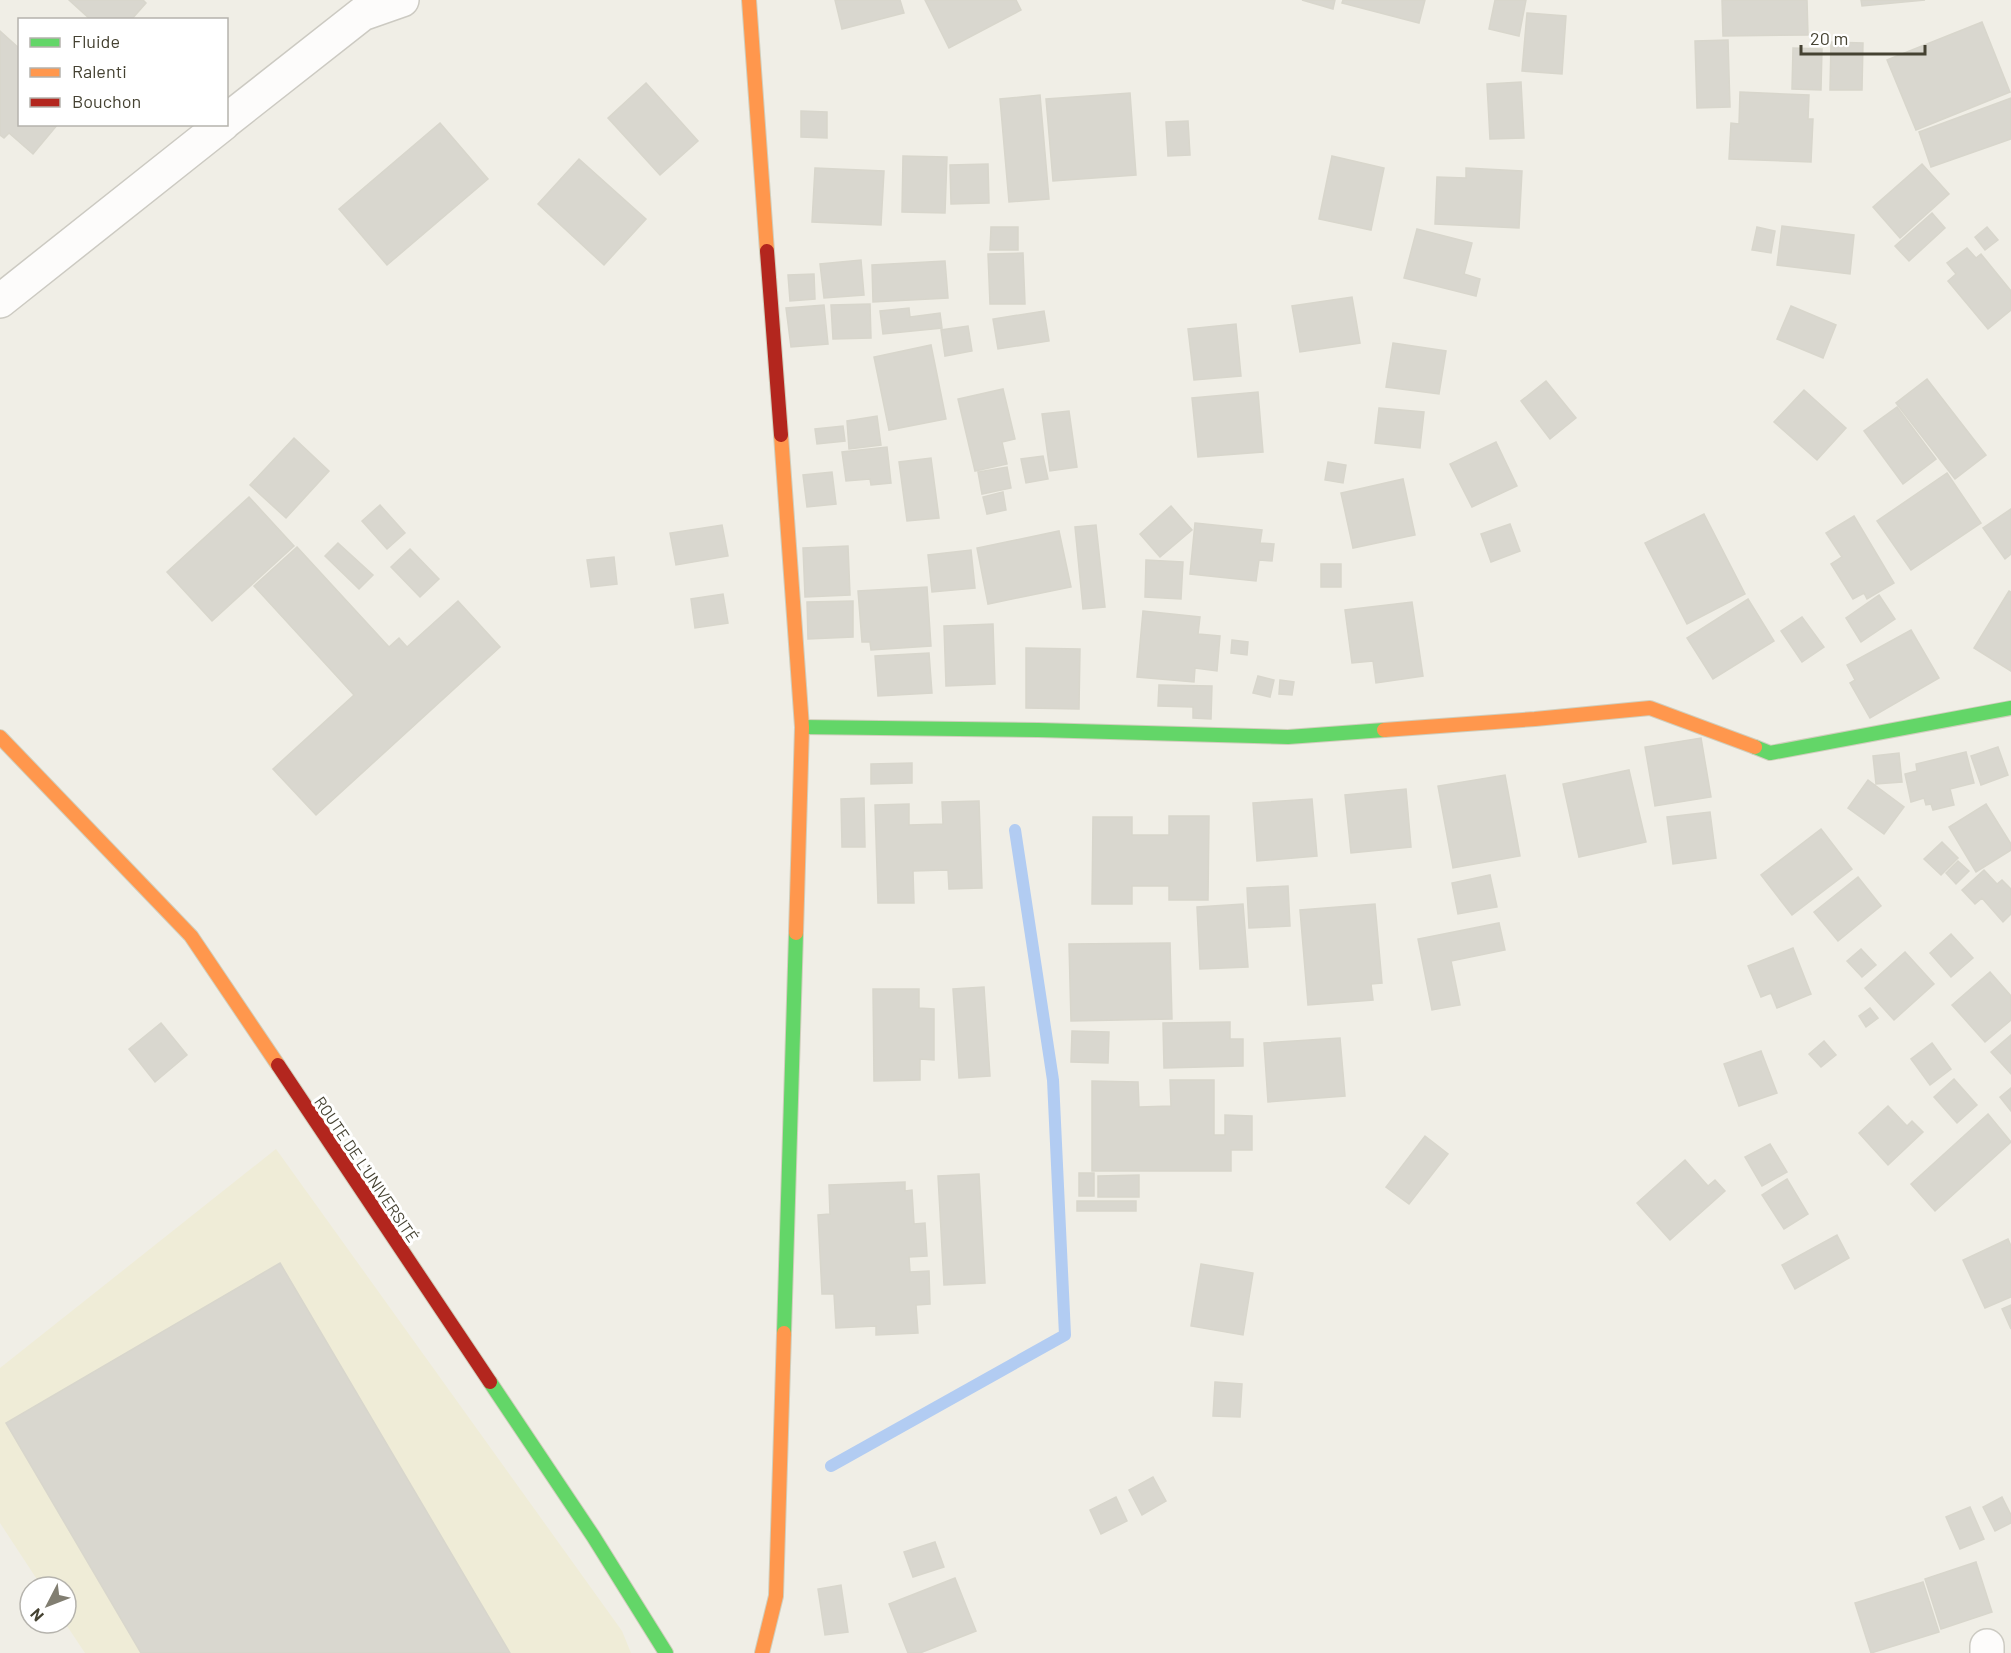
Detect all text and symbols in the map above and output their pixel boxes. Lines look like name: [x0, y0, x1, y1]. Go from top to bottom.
legend: [18, 18, 228, 126]
scale bar: [1801, 18, 1926, 56]
text: 20 m: [1810, 27, 1848, 49]
text: Fluide: [72, 30, 120, 52]
text: Ralenti: [72, 60, 127, 82]
text: Bouchon: [72, 90, 141, 112]
street label: ROUTE DE L'UNIVERSITÉ: [311, 1093, 423, 1245]
north arrow: [18, 1575, 78, 1635]
text: N: [26, 1605, 47, 1626]

